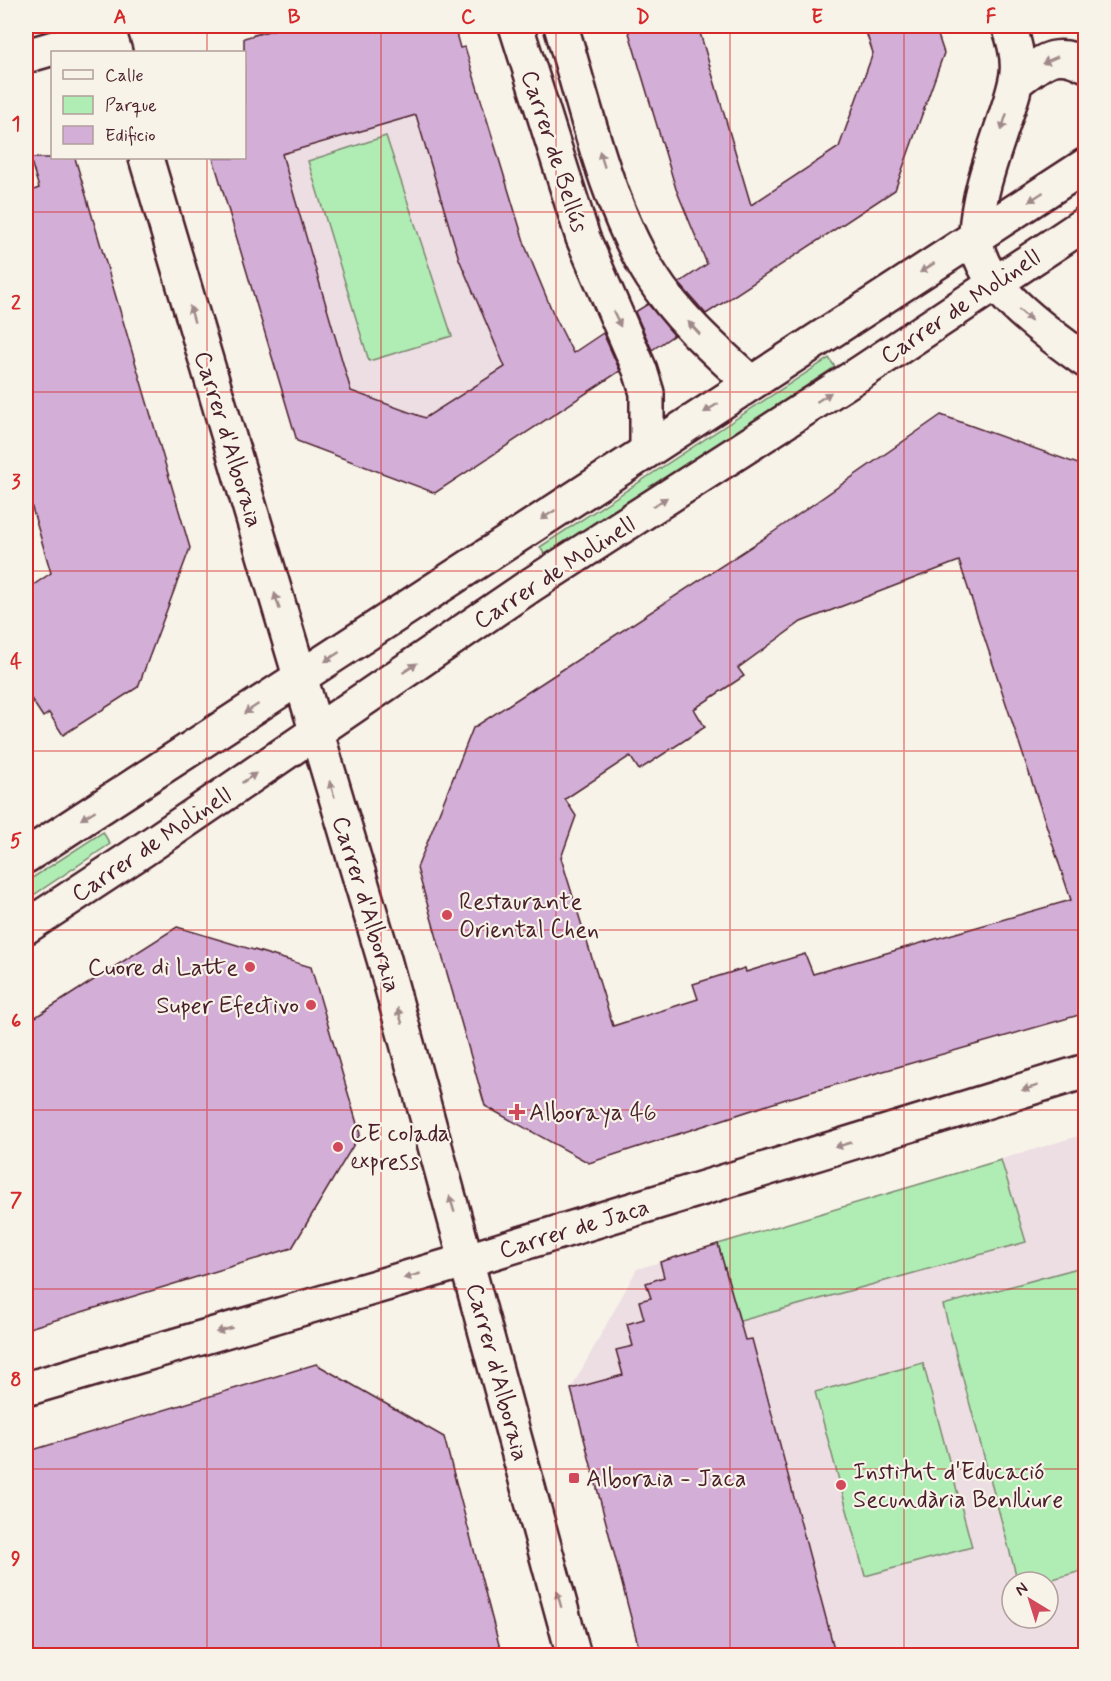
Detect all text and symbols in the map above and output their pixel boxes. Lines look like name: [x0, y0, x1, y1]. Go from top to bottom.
text: A: [113, 4, 127, 31]
text: B: [288, 4, 301, 31]
text: C: [461, 4, 476, 31]
text: D: [636, 4, 650, 31]
text: E: [811, 4, 823, 31]
text: F: [986, 4, 997, 31]
legend: [51, 51, 246, 159]
one-way arrow: [1040, 55, 1058, 65]
text: Calle: [105, 64, 144, 88]
street label: Carrer de Bellús: [513, 66, 595, 237]
text: Parque: [105, 94, 157, 118]
text: 1: [12, 111, 20, 138]
one-way arrow: [999, 113, 1008, 131]
text: Edificio: [105, 124, 156, 148]
one-way arrow: [597, 150, 606, 168]
one-way arrow: [1028, 191, 1044, 202]
street label: Carrer de Molinell: [875, 242, 1047, 372]
one-way arrow: [919, 262, 935, 273]
text: 2: [11, 290, 21, 317]
one-way arrow: [187, 305, 196, 323]
one-way arrow: [1017, 308, 1032, 321]
one-way arrow: [612, 310, 621, 327]
one-way arrow: [687, 322, 701, 336]
street label: Carrer d'Alboraia: [186, 347, 269, 531]
one-way arrow: [816, 391, 832, 402]
one-way arrow: [703, 403, 719, 414]
text: 3: [11, 469, 21, 496]
one-way arrow: [652, 497, 668, 508]
one-way arrow: [540, 509, 556, 520]
street label: Carrer de Molinell: [468, 510, 641, 637]
one-way arrow: [272, 592, 281, 610]
text: 4: [10, 649, 22, 676]
one-way arrow: [324, 651, 340, 662]
one-way arrow: [402, 663, 418, 674]
one-way arrow: [244, 703, 260, 715]
one-way arrow: [241, 773, 257, 784]
street label: Carrer de Molinell: [66, 780, 238, 910]
one-way arrow: [327, 780, 336, 798]
one-way arrow: [80, 810, 96, 821]
street label: Carrer d'Alboraia: [324, 812, 407, 996]
text: 5: [10, 828, 22, 855]
place label: Restaurante Oriental Chen: [459, 887, 599, 946]
marker: Restaurante Oriental Chen: [440, 908, 454, 922]
place label: Cuore di Latte: [88, 953, 238, 984]
marker: Cuore di Latte: [243, 960, 257, 974]
place label: Super Efectivo: [156, 991, 299, 1022]
marker: Super Efectivo: [304, 998, 318, 1012]
one-way arrow: [395, 1007, 404, 1025]
text: 6: [11, 1008, 21, 1035]
one-way arrow: [1021, 1084, 1039, 1093]
place label: Alboraya 46: [529, 1098, 657, 1129]
marker: Alboraya 46: [510, 1105, 524, 1119]
place label: CE colada express: [350, 1119, 450, 1178]
marker: CE colada express: [331, 1140, 345, 1154]
one-way arrow: [834, 1141, 852, 1151]
text: 7: [10, 1187, 22, 1214]
street label: Carrer de Jaca: [496, 1192, 653, 1267]
one-way arrow: [447, 1195, 457, 1213]
one-way arrow: [403, 1272, 421, 1281]
street label: Carrer d'Alboraia: [458, 1280, 535, 1465]
one-way arrow: [215, 1326, 233, 1335]
text: 8: [10, 1367, 22, 1394]
place label: Institut d'Educació Secundària Benlliure: [853, 1457, 1063, 1516]
place label: Alboraia - Jaca: [586, 1464, 746, 1495]
marker: Alboraia - Jaca: [567, 1471, 581, 1485]
marker: Institut d'Educació Secundària Benlliure: [834, 1478, 848, 1492]
text: 9: [11, 1546, 21, 1573]
north arrow: [1000, 1570, 1060, 1630]
text: N: [1011, 1578, 1032, 1601]
one-way arrow: [554, 1590, 563, 1608]

